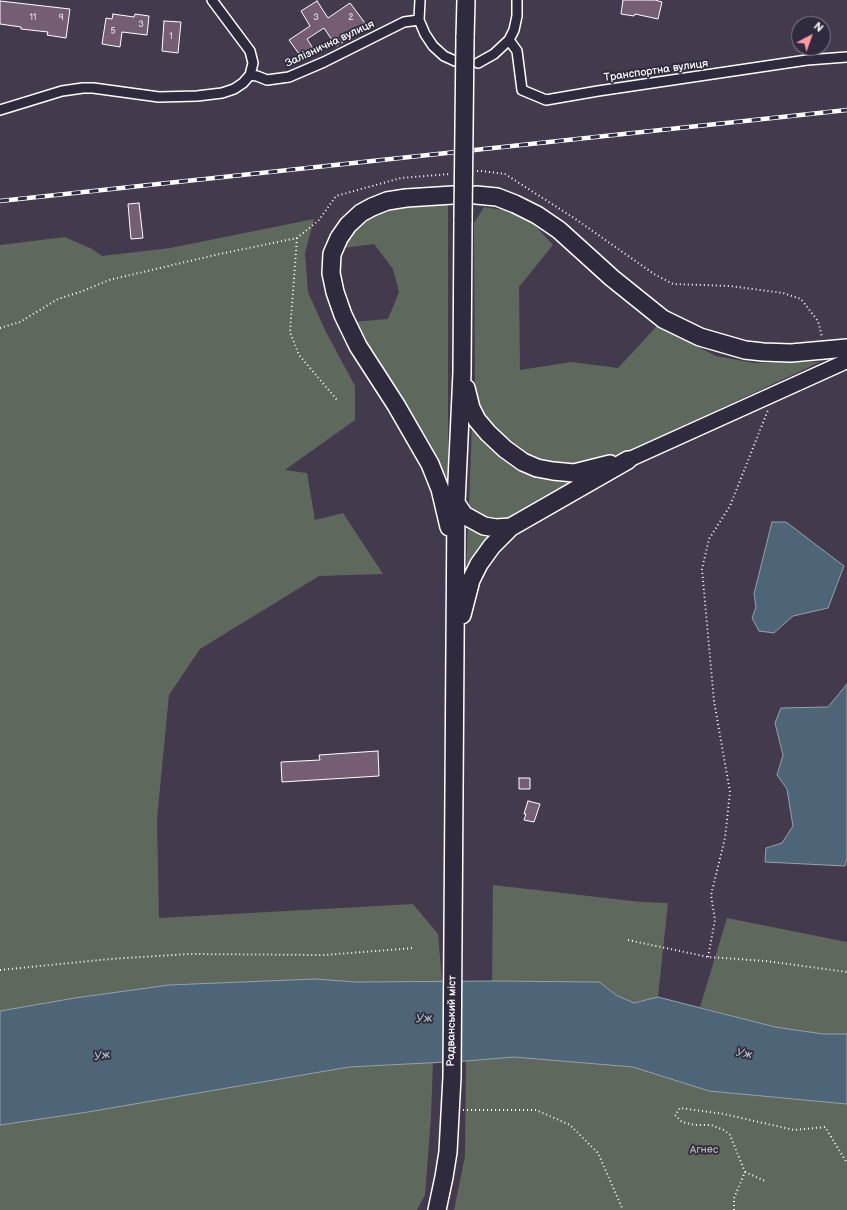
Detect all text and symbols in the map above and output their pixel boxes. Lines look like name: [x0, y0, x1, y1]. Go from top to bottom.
house number: 11: [30, 13, 36, 23]
house number: 9: [58, 13, 64, 23]
house number: 3: [313, 13, 319, 23]
house number: 2: [348, 13, 354, 23]
north arrow: [791, 16, 831, 56]
street label: Залізнична вулиця: [283, 18, 377, 70]
house number: 3: [138, 20, 144, 30]
text: N: [811, 20, 826, 35]
house number: 5: [110, 27, 116, 37]
house number: 1: [169, 32, 173, 42]
street label: Транспортна вулиця: [603, 57, 709, 85]
street label: Радванський міст: [445, 975, 459, 1067]
water label: Уж: [416, 1011, 432, 1027]
water label: Уж: [735, 1046, 753, 1062]
water label: Уж: [93, 1048, 111, 1064]
park label: Агнес: [690, 1143, 718, 1157]

